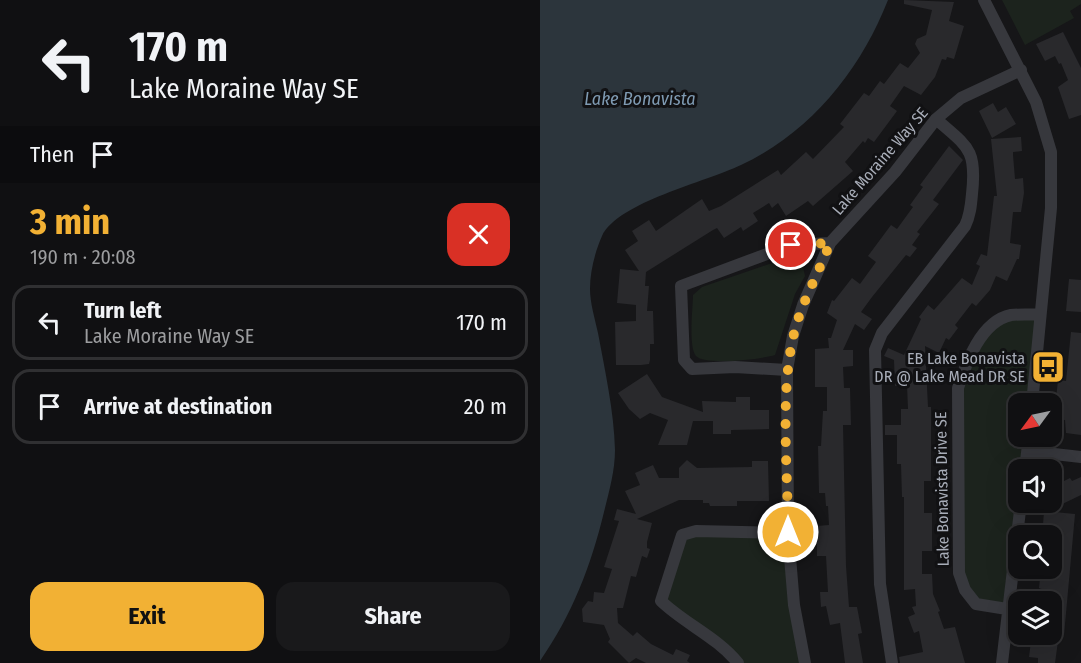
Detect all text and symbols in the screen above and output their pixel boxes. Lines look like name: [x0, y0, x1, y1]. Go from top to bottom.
text: 170 m: [129, 22, 228, 72]
icon: left: [30, 24, 108, 102]
text: Lake Moraine Way SE: [129, 73, 359, 105]
water label: Lake Bonavista: [584, 88, 696, 110]
street label: Lake Moraine Way SE: [828, 103, 932, 219]
icon: arrive: [86, 138, 119, 171]
text: Then: [30, 141, 74, 168]
text: 3 min: [30, 200, 110, 244]
button: close: [447, 203, 510, 266]
pin: [765, 219, 816, 270]
icon: arrive: [774, 228, 807, 261]
text: 190 m · 20:08: [30, 245, 136, 269]
text: Turn left: [84, 297, 162, 324]
icon: left: [33, 306, 66, 339]
text: 170 m: [456, 309, 507, 336]
text: Lake Moraine Way SE: [84, 324, 254, 348]
place label: EB Lake Bonavista DR @ Lake Mead DR SE: [874, 349, 1025, 386]
bus stop icon: EB Lake Bonavista DR @ Lake Mead DR SE: [1030, 349, 1066, 385]
icon: arrive: [33, 390, 66, 423]
text: Arrive at destination: [84, 393, 272, 420]
text: 20 m: [464, 393, 507, 420]
north arrow: [1008, 393, 1062, 447]
map controls: [1008, 393, 1062, 645]
street label: Lake Bonavista Drive SE: [931, 411, 953, 567]
button: sound: [1008, 459, 1062, 513]
position arrow: [756, 500, 820, 564]
button: search: [1008, 525, 1062, 579]
button: Exit: [30, 582, 264, 651]
button: Share: [276, 582, 510, 651]
button: layers: [1008, 591, 1062, 645]

